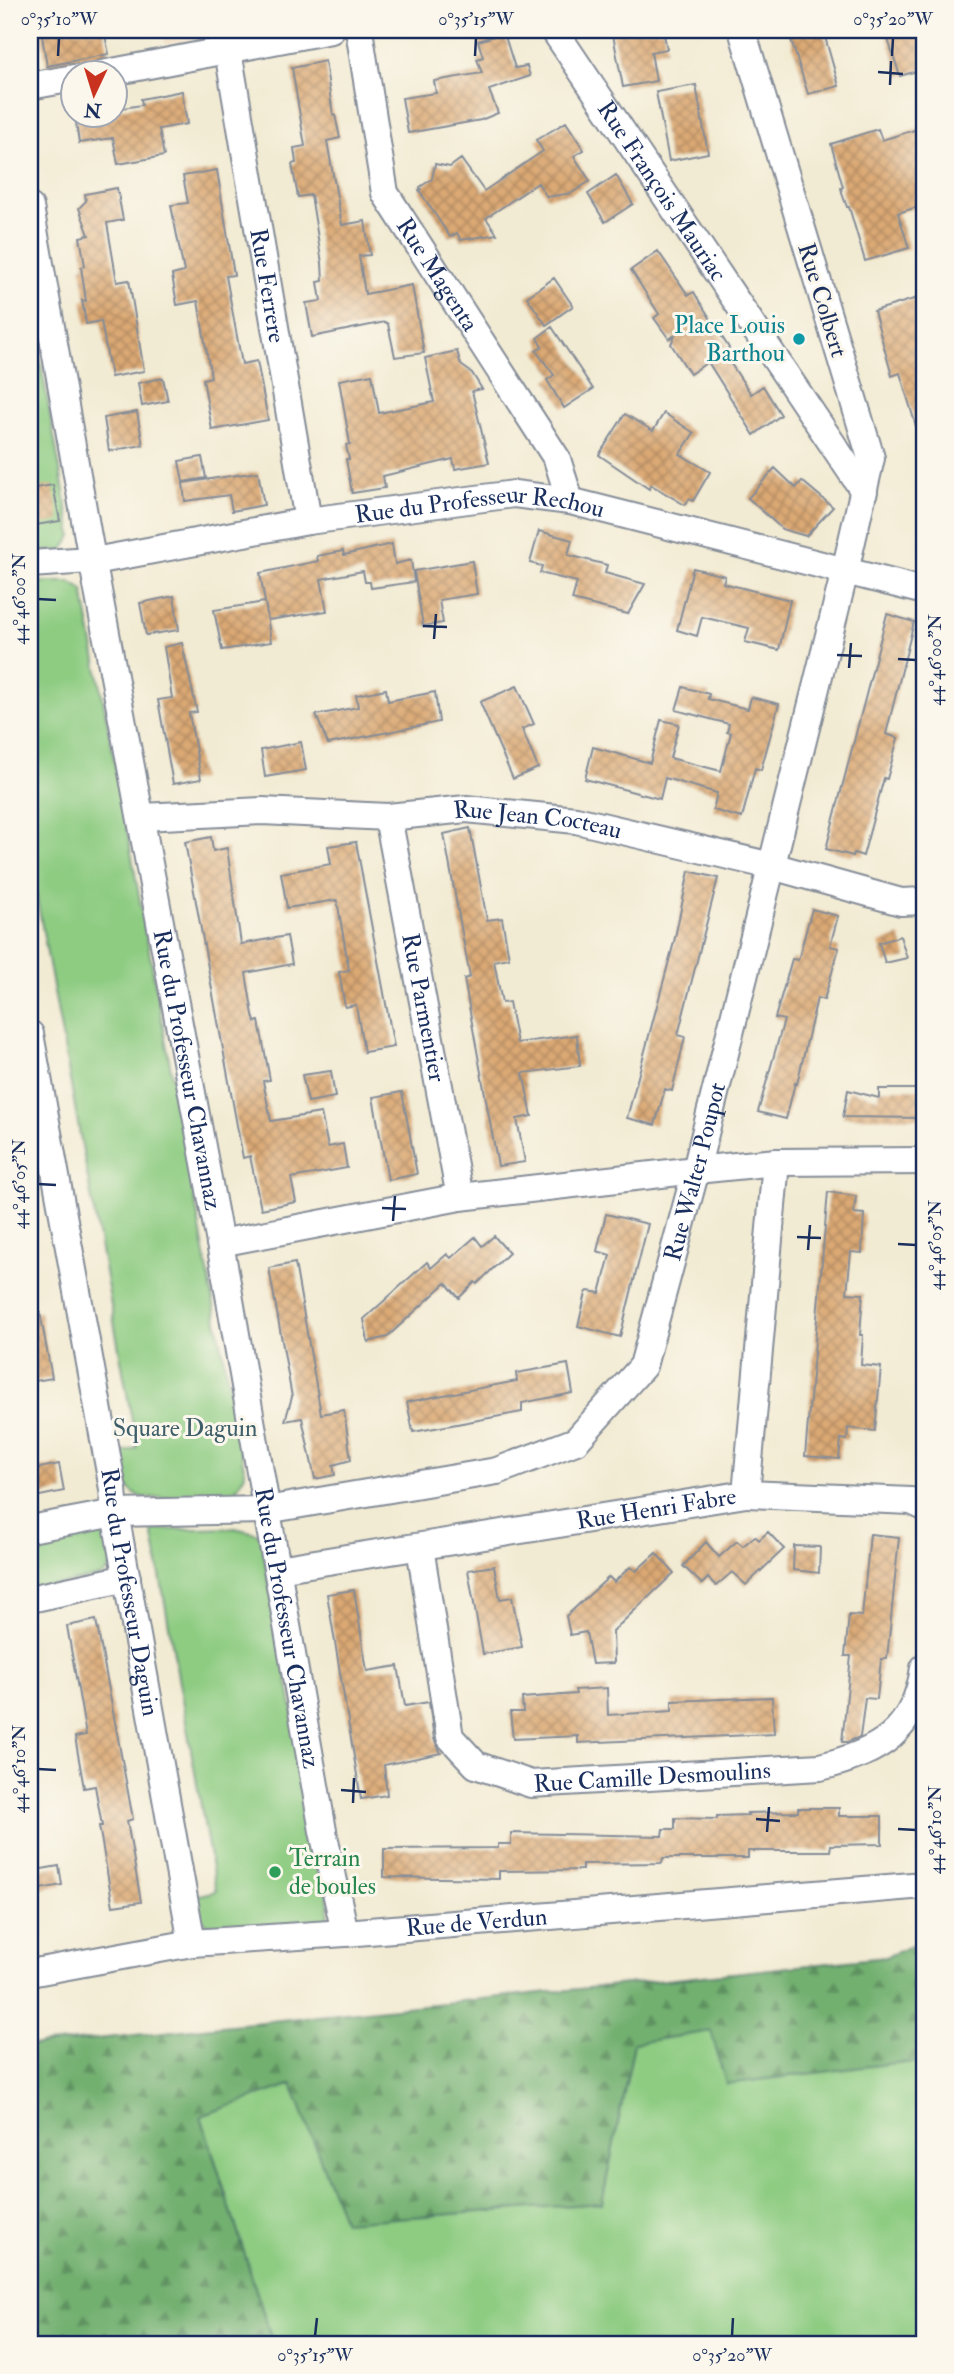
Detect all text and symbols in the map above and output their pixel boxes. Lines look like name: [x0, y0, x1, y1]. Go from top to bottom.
text: 0°35'10"W: [21, 8, 98, 31]
text: 0°35'15"W: [438, 8, 514, 31]
text: 0°35'20"W: [853, 8, 933, 31]
north arrow: [60, 60, 130, 130]
street label: Rue François Mauriac: [590, 95, 734, 288]
text: N: [83, 97, 103, 123]
street label: Rue Magenta: [389, 212, 486, 338]
street label: Rue Ferrere: [242, 226, 292, 345]
street label: Rue Colbert: [790, 239, 855, 361]
place label: Place Louis Barthou: [674, 310, 785, 369]
marker: Place Louis Barthou: [791, 331, 807, 347]
street label: Rue du Professeur Rechou: [353, 479, 608, 531]
text: 44°46'00"N: [8, 553, 31, 645]
text: 44°46'00"N: [924, 614, 947, 706]
street label: Rue Jean Cocteau: [452, 794, 625, 846]
street label: Rue du Professeur Chavannaz: [146, 927, 229, 1213]
street label: Rue Parmentier: [394, 931, 453, 1085]
street label: Rue Walter Poupot: [657, 1079, 733, 1264]
text: 44°46'05"N: [8, 1139, 31, 1229]
text: 44°46'05"N: [924, 1200, 947, 1290]
park label: Square Daguin: [113, 1413, 257, 1444]
street label: Rue du Professeur Daguin: [93, 1466, 166, 1719]
street label: Rue Henri Fabre: [574, 1481, 738, 1537]
street label: Rue du Professeur Chavannaz: [247, 1485, 327, 1771]
text: 44°46'10"N: [8, 1725, 31, 1813]
street label: Rue Camille Desmoulins: [533, 1755, 772, 1800]
text: 44°46'10"N: [924, 1786, 947, 1874]
place label: Terrain de boules: [289, 1843, 376, 1902]
marker: Terrain de boules: [267, 1864, 283, 1880]
street label: Rue de Verdun: [405, 1901, 548, 1944]
text: 0°35'15"W: [277, 2344, 353, 2367]
text: 0°35'20"W: [692, 2344, 772, 2367]

